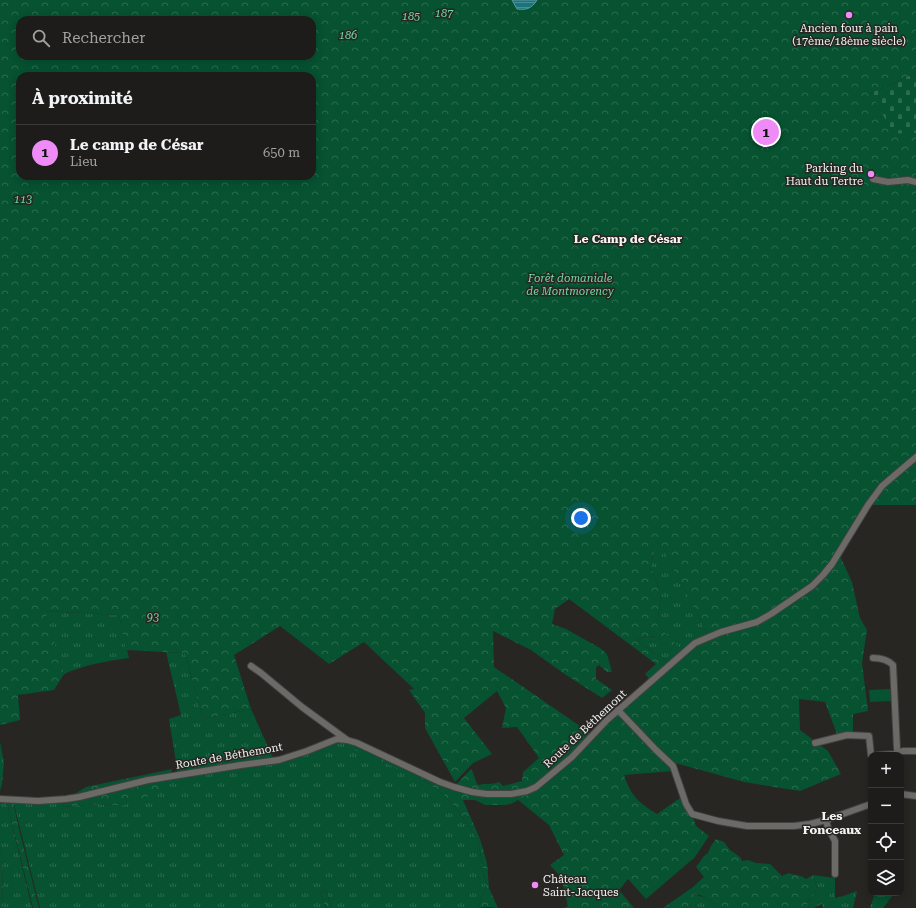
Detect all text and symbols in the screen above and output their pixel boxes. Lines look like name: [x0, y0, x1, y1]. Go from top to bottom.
park label: 187: [435, 7, 454, 20]
park label: 185: [402, 10, 420, 23]
marker: Ancien four à pain (17ème/18ème siècle): [844, 10, 854, 20]
search box: [16, 16, 316, 60]
place label: Ancien four à pain (17ème/18ème siècle): [792, 22, 906, 48]
icon: search: [30, 27, 52, 49]
text: Rechercher: [62, 29, 145, 47]
park label: 186: [339, 29, 357, 42]
text: À proximité: [32, 88, 133, 108]
pin: 1: [753, 117, 779, 147]
text: Le camp de César: [70, 136, 204, 154]
text: 1: [41, 145, 49, 160]
text: 650 m: [263, 145, 300, 160]
text: Lieu: [70, 154, 97, 169]
place label: Parking du Haut du Tertre: [786, 162, 863, 188]
marker: Parking du Haut du Tertre: [866, 169, 876, 179]
park label: 113: [14, 193, 32, 206]
district label: Le Camp de César: [574, 232, 683, 246]
park label: Forêt domaniale de Montmorency: [526, 272, 614, 298]
your location: [571, 508, 591, 528]
park label: 93: [147, 611, 159, 624]
street label: Route de Béthemont: [541, 687, 629, 771]
street label: Route de Béthemont: [174, 740, 284, 772]
map controls: [868, 752, 904, 896]
button: +: [868, 752, 904, 788]
button: −: [868, 788, 904, 824]
district label: Les Fonceaux: [803, 809, 861, 837]
button: locate: [868, 824, 904, 860]
button: layers: [868, 860, 904, 896]
place label: Château Saint-Jacques: [543, 873, 618, 899]
marker: Château Saint-Jacques: [530, 880, 540, 890]

